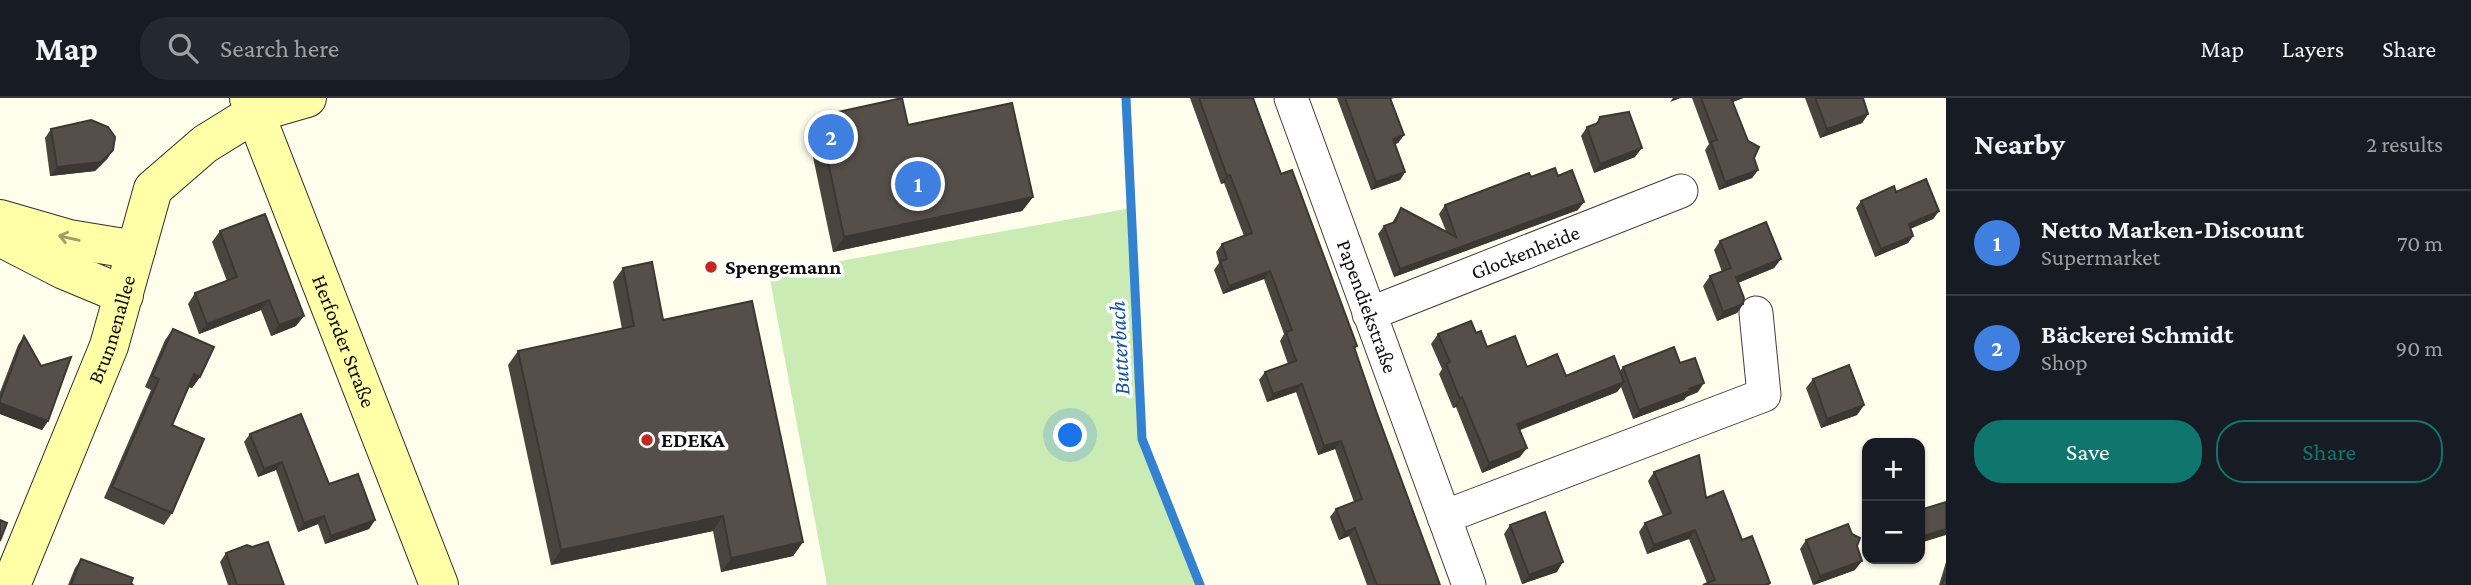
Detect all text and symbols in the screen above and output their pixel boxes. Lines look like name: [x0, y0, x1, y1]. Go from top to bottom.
search box: [140, 17, 630, 80]
icon: search: [164, 29, 202, 67]
text: Map: [35, 30, 98, 67]
text: Search here: [220, 34, 339, 63]
text: Map: [2200, 35, 2244, 62]
text: Layers: [2282, 35, 2344, 62]
text: Share: [2382, 35, 2436, 62]
pin: 2: [808, 111, 854, 163]
text: Nearby: [1974, 127, 2065, 160]
text: 2 results: [2366, 131, 2443, 157]
pin: 1: [895, 158, 941, 210]
text: Netto Marken-Discount: [2041, 215, 2304, 244]
street label: Glockenheide: [1468, 220, 1583, 285]
text: 1: [1993, 230, 2001, 256]
text: 70 m: [2397, 230, 2443, 256]
one-way arrow: [58, 231, 81, 244]
street label: Papendiekstraße: [1332, 237, 1403, 376]
text: Supermarket: [2041, 244, 2160, 270]
place label: Spengemann: [725, 255, 841, 279]
marker: Spengemann: [703, 259, 719, 275]
street label: Herforder Straße: [307, 271, 381, 411]
street label: Brunnenallee: [83, 273, 140, 387]
water label: Butterbach: [1104, 300, 1134, 396]
text: Bäckerei Schmidt: [2041, 320, 2233, 349]
text: 2: [1991, 335, 2003, 361]
text: 90 m: [2396, 335, 2443, 361]
text: Shop: [2041, 349, 2088, 375]
your location: [1053, 418, 1087, 452]
button: Save: [1974, 420, 2202, 483]
button: Share: [2216, 420, 2443, 483]
place label: EDEKA: [661, 428, 725, 452]
marker: EDEKA: [639, 432, 655, 448]
map controls: [1862, 438, 1925, 564]
button: +: [1862, 438, 1925, 501]
button: −: [1862, 501, 1925, 564]

